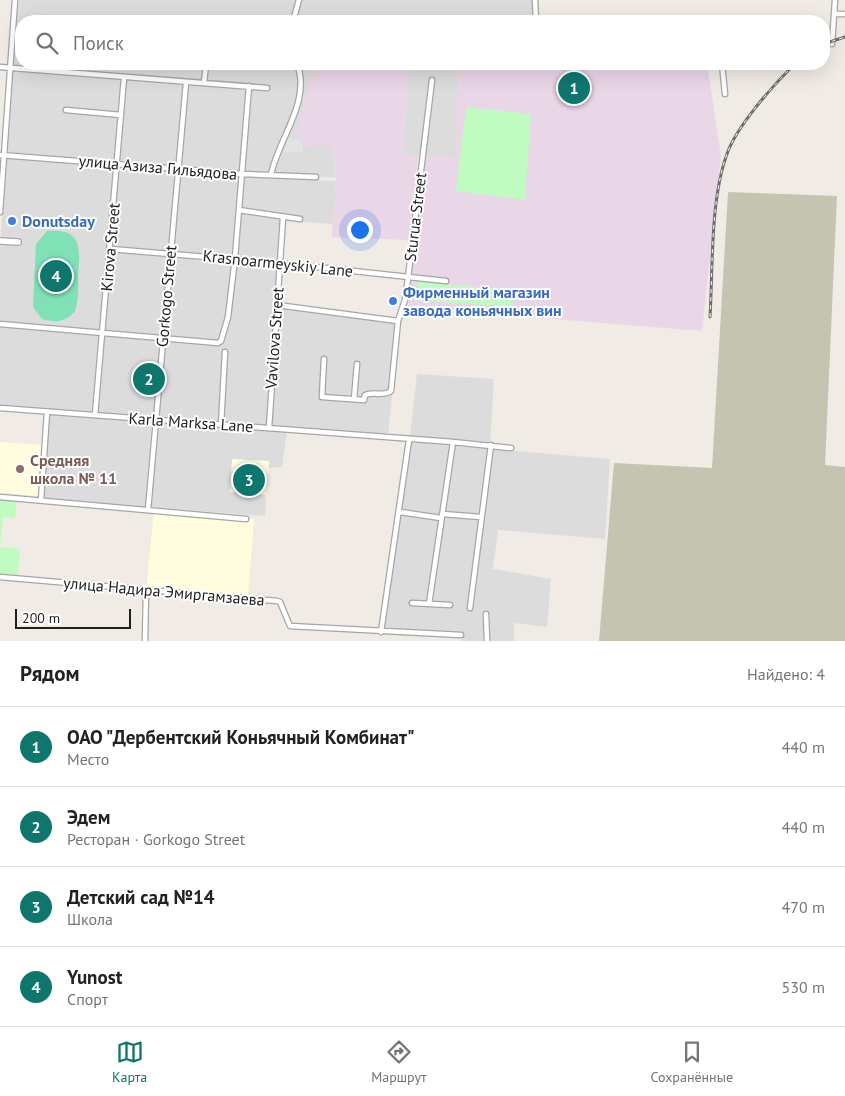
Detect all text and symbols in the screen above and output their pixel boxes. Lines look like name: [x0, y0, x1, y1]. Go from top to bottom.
search box: [15, 15, 830, 70]
icon: search: [33, 29, 61, 57]
text: Поиск: [73, 31, 124, 55]
pin: 1: [558, 69, 590, 107]
street label: улица Азиза Гильядова: [78, 150, 238, 184]
street label: Sturua Street: [400, 171, 430, 263]
street label: Kirova Street: [96, 201, 124, 292]
place label: Donutsday: [22, 211, 95, 231]
marker: Donutsday: [6, 215, 18, 227]
your location: [347, 217, 373, 243]
street label: Gorkogo Street: [152, 244, 180, 348]
street label: Krasnoarmeyskiy Lane: [202, 245, 354, 281]
pin: 4: [40, 257, 72, 295]
place label: Фирменный магазин завода коньячных вин: [403, 282, 562, 320]
street label: Vavilova Street: [260, 286, 288, 391]
marker: Фирменный магазин завода коньячных вин: [387, 295, 399, 307]
pin: 2: [133, 360, 165, 398]
street label: Karla Marksa Lane: [128, 408, 254, 436]
place label: Средняя школа № 11: [30, 450, 117, 488]
pin: 3: [233, 461, 265, 499]
marker: Средняя школа № 11: [14, 463, 26, 475]
street label: улица Надира Эмиргамзаева: [62, 572, 266, 610]
scale bar: [15, 606, 131, 629]
text: 200 m: [22, 609, 60, 627]
text: Рядом: [20, 660, 79, 687]
text: Найдено: 4: [747, 664, 825, 684]
text: ОАО "Дербентский Коньячный Комбинат": [67, 725, 415, 749]
text: 1: [31, 737, 41, 757]
text: 440 m: [782, 737, 825, 757]
text: Место: [67, 749, 109, 769]
text: Эдем: [67, 805, 110, 829]
text: 2: [31, 817, 41, 837]
text: 440 m: [782, 817, 825, 837]
text: Ресторан · Gorkogo Street: [67, 829, 245, 849]
text: Детский сад №14: [67, 885, 215, 909]
text: 3: [31, 897, 41, 917]
text: 470 m: [782, 897, 825, 917]
text: Школа: [67, 909, 113, 929]
text: Yunost: [67, 965, 122, 989]
text: 4: [31, 977, 41, 997]
text: 530 m: [782, 977, 825, 997]
text: Спорт: [67, 989, 108, 1009]
tab: Карта: [112, 1038, 147, 1086]
tab: Маршрут: [371, 1038, 427, 1086]
tab: Сохранённые: [650, 1038, 733, 1086]

